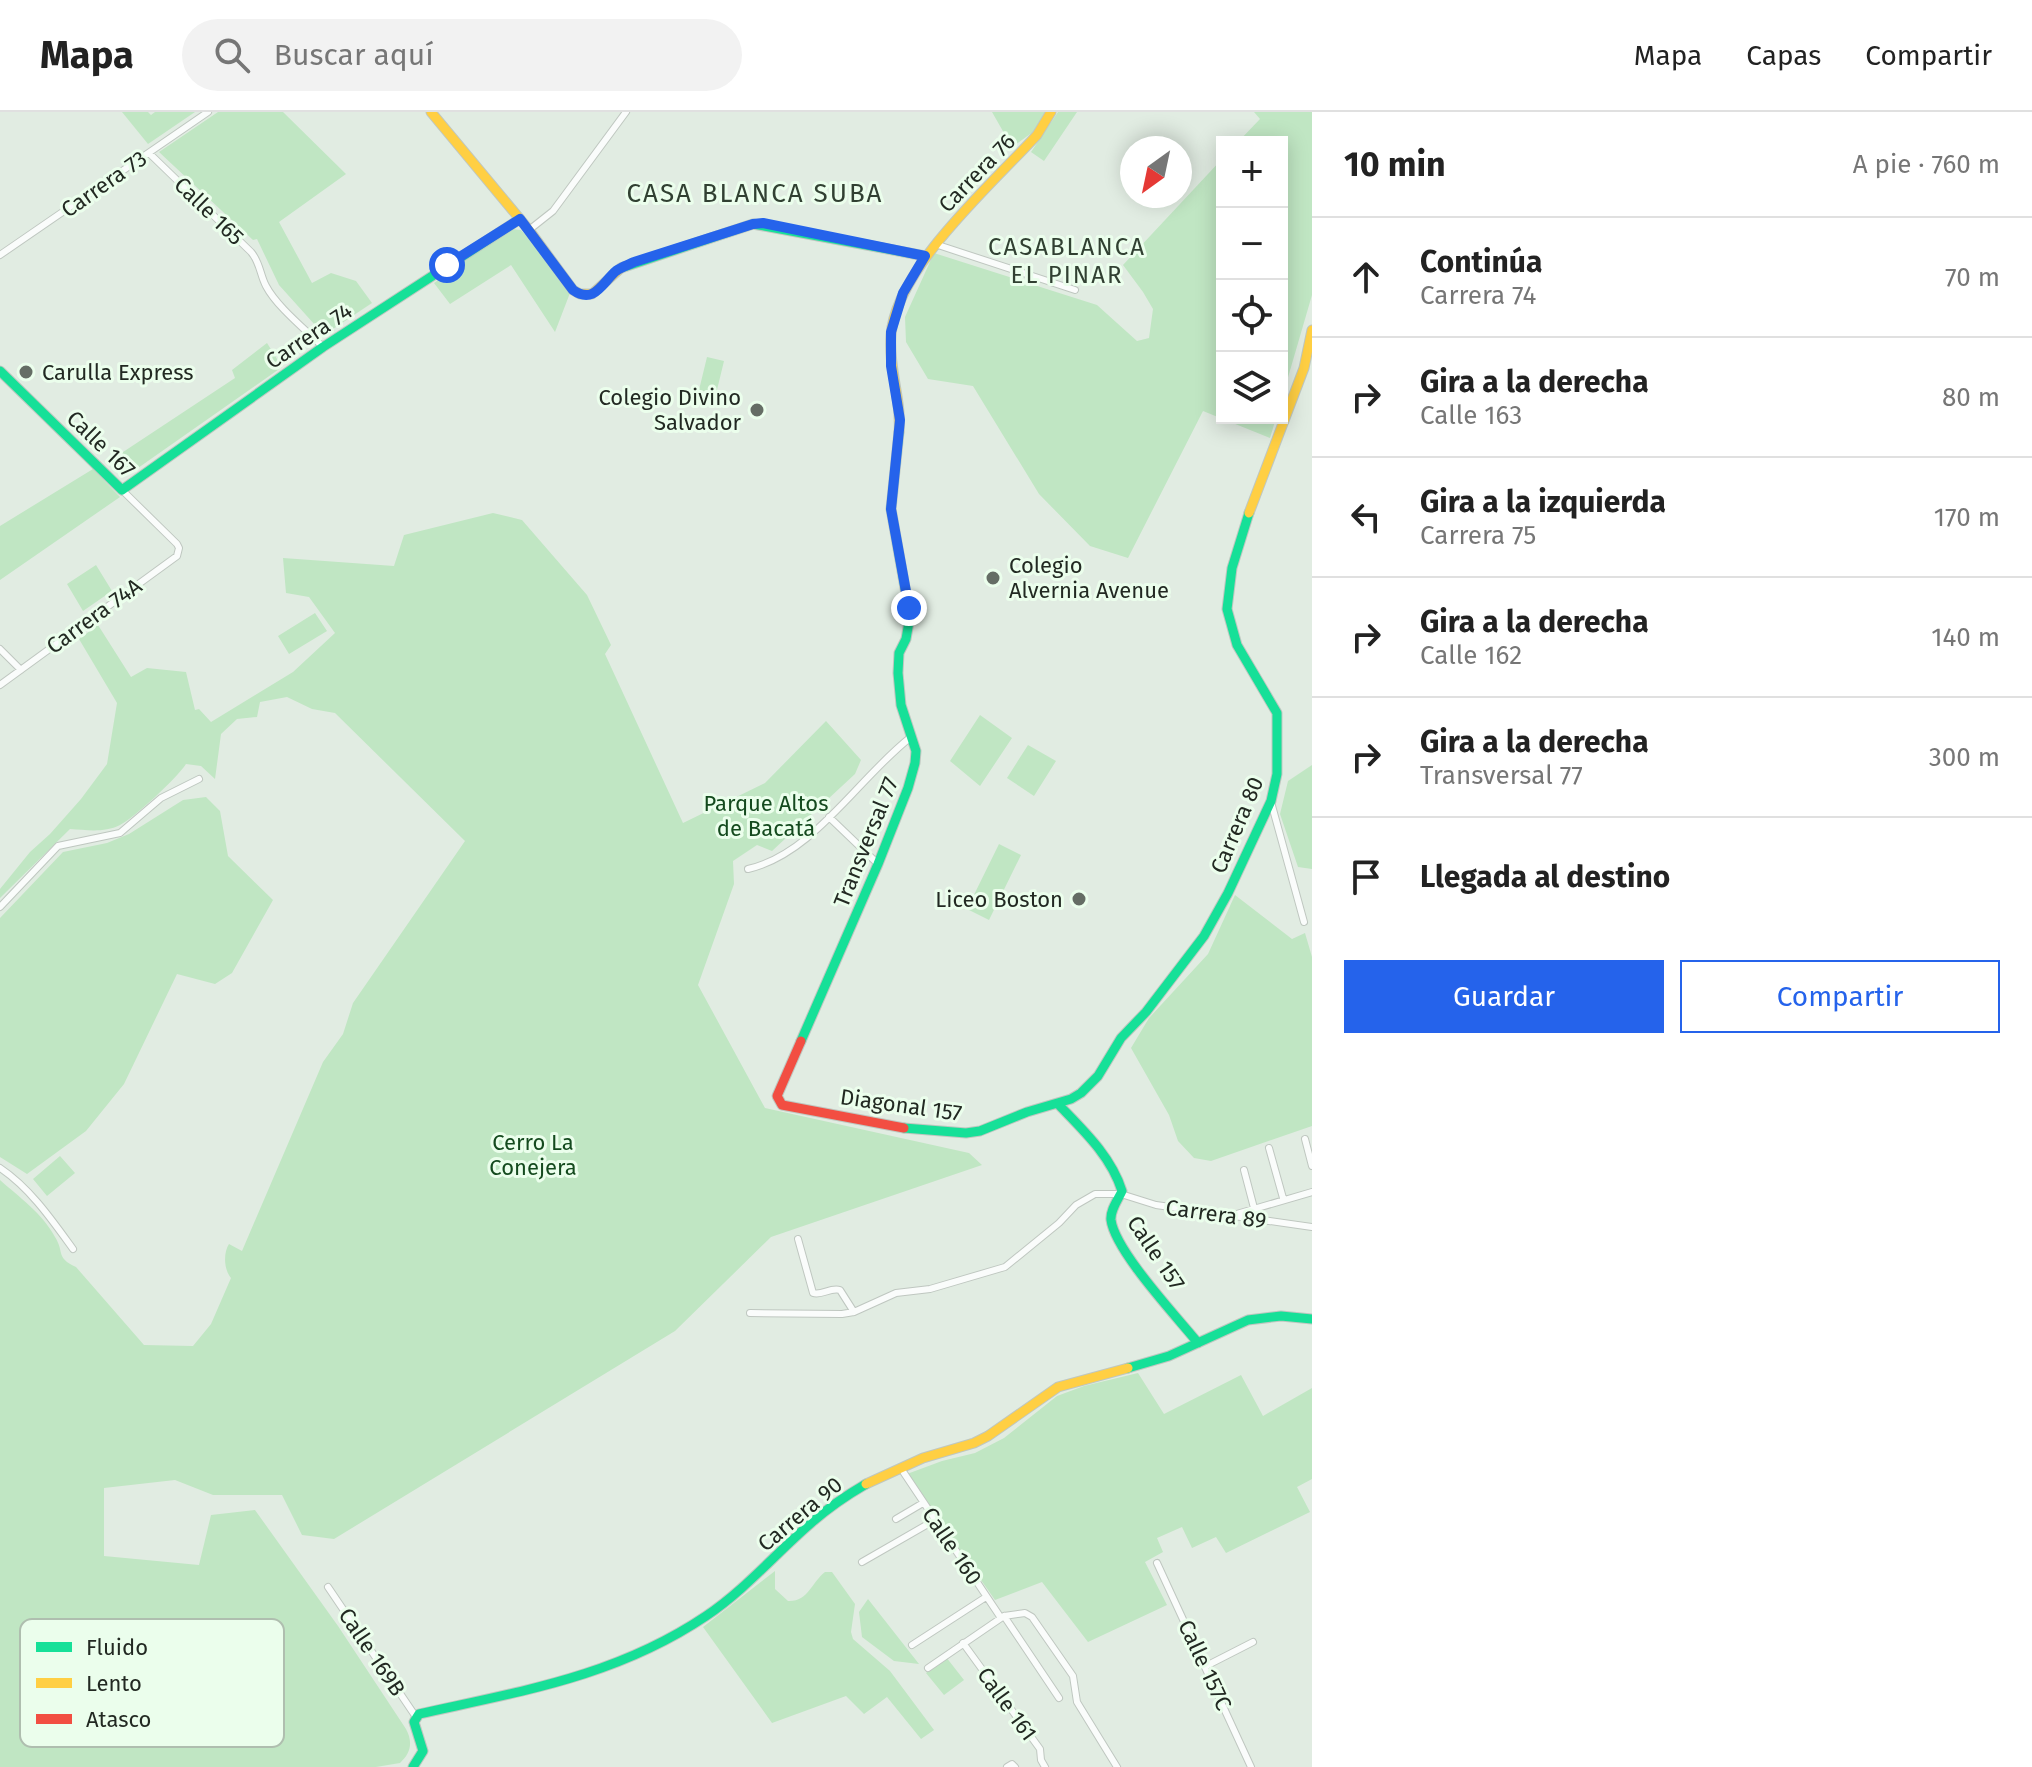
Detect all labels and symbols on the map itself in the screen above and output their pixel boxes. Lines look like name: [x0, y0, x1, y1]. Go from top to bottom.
street label: Carrera 76: [933, 128, 1021, 218]
north arrow: [1120, 136, 1192, 208]
street label: Carrera 73: [56, 145, 152, 223]
street label: Calle 165: [168, 171, 250, 251]
district label: CASA BLANCA SUBA: [626, 178, 884, 209]
district label: CASABLANCA EL PINAR: [988, 233, 1146, 289]
route start: [429, 247, 465, 283]
street label: Carrera 74: [261, 297, 358, 375]
place label: Carulla Express: [42, 359, 194, 386]
marker: Carulla Express: [17, 363, 35, 381]
place label: Colegio Divino Salvador: [598, 384, 742, 436]
marker: Colegio Divino Salvador: [748, 401, 766, 419]
street label: Calle 167: [61, 405, 141, 483]
place label: Colegio Alvernia Avenue: [1009, 552, 1169, 604]
marker: Colegio Alvernia Avenue: [984, 569, 1002, 587]
street label: Carrera 74A: [41, 572, 147, 660]
route end: [891, 590, 927, 626]
street label: Transversal 77: [828, 773, 904, 911]
street label: Carrera 80: [1205, 773, 1269, 877]
park label: Parque Altos de Bacatá: [704, 790, 828, 842]
place label: Liceo Boston: [935, 886, 1063, 913]
marker: Liceo Boston: [1070, 890, 1088, 908]
street label: Diagonal 157: [838, 1083, 964, 1127]
park label: Cerro La Conejera: [489, 1129, 577, 1181]
street label: Carrera 89: [1164, 1194, 1268, 1234]
street label: Calle 157: [1121, 1211, 1191, 1296]
street label: Carrera 90: [752, 1471, 848, 1557]
street label: Calle 160: [916, 1502, 988, 1590]
street label: Calle 169B: [333, 1603, 411, 1701]
street label: Calle 157C: [1172, 1616, 1238, 1714]
legend: [20, 1619, 284, 1747]
text: Fluido: [86, 1634, 148, 1661]
street label: Calle 161: [971, 1662, 1043, 1746]
text: Lento: [86, 1670, 142, 1697]
text: Atasco: [86, 1706, 151, 1733]

